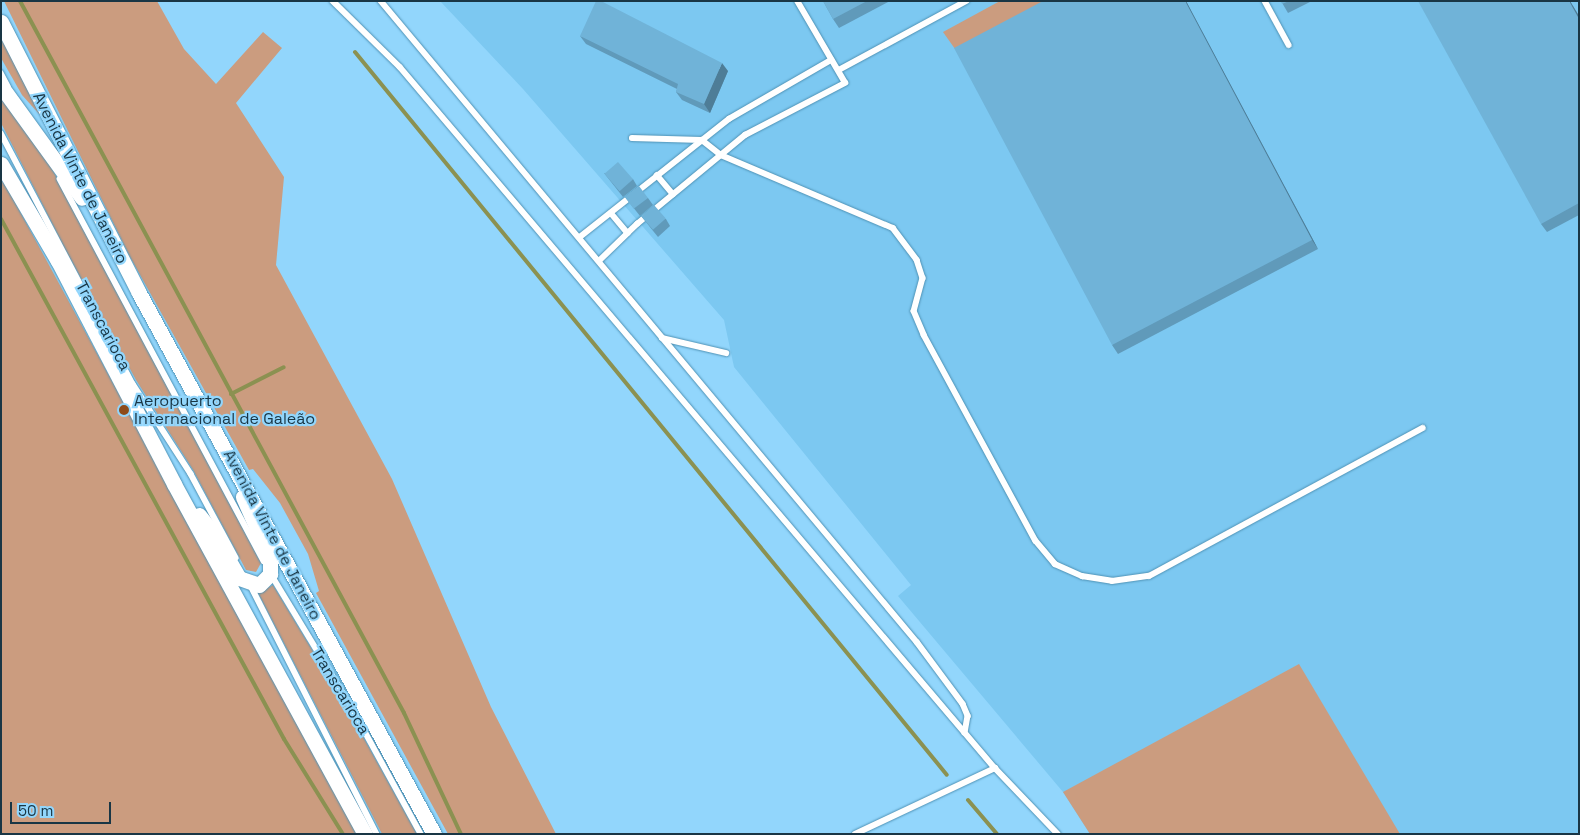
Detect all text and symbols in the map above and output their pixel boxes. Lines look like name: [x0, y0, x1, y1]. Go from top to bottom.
street label: Avenida Vinte de Janeiro: [28, 89, 132, 267]
street label: Transcarioca: [71, 278, 135, 374]
place label: Aeropuerto Internacional de Galeão: [134, 391, 315, 429]
marker: Aeropuerto Internacional de Galeão: [118, 404, 130, 416]
street label: Avenida Vinte de Janeiro: [219, 447, 325, 623]
street label: Transcarioca: [306, 644, 374, 738]
scale bar: [12, 792, 114, 824]
text: 50 m: [18, 801, 53, 820]

